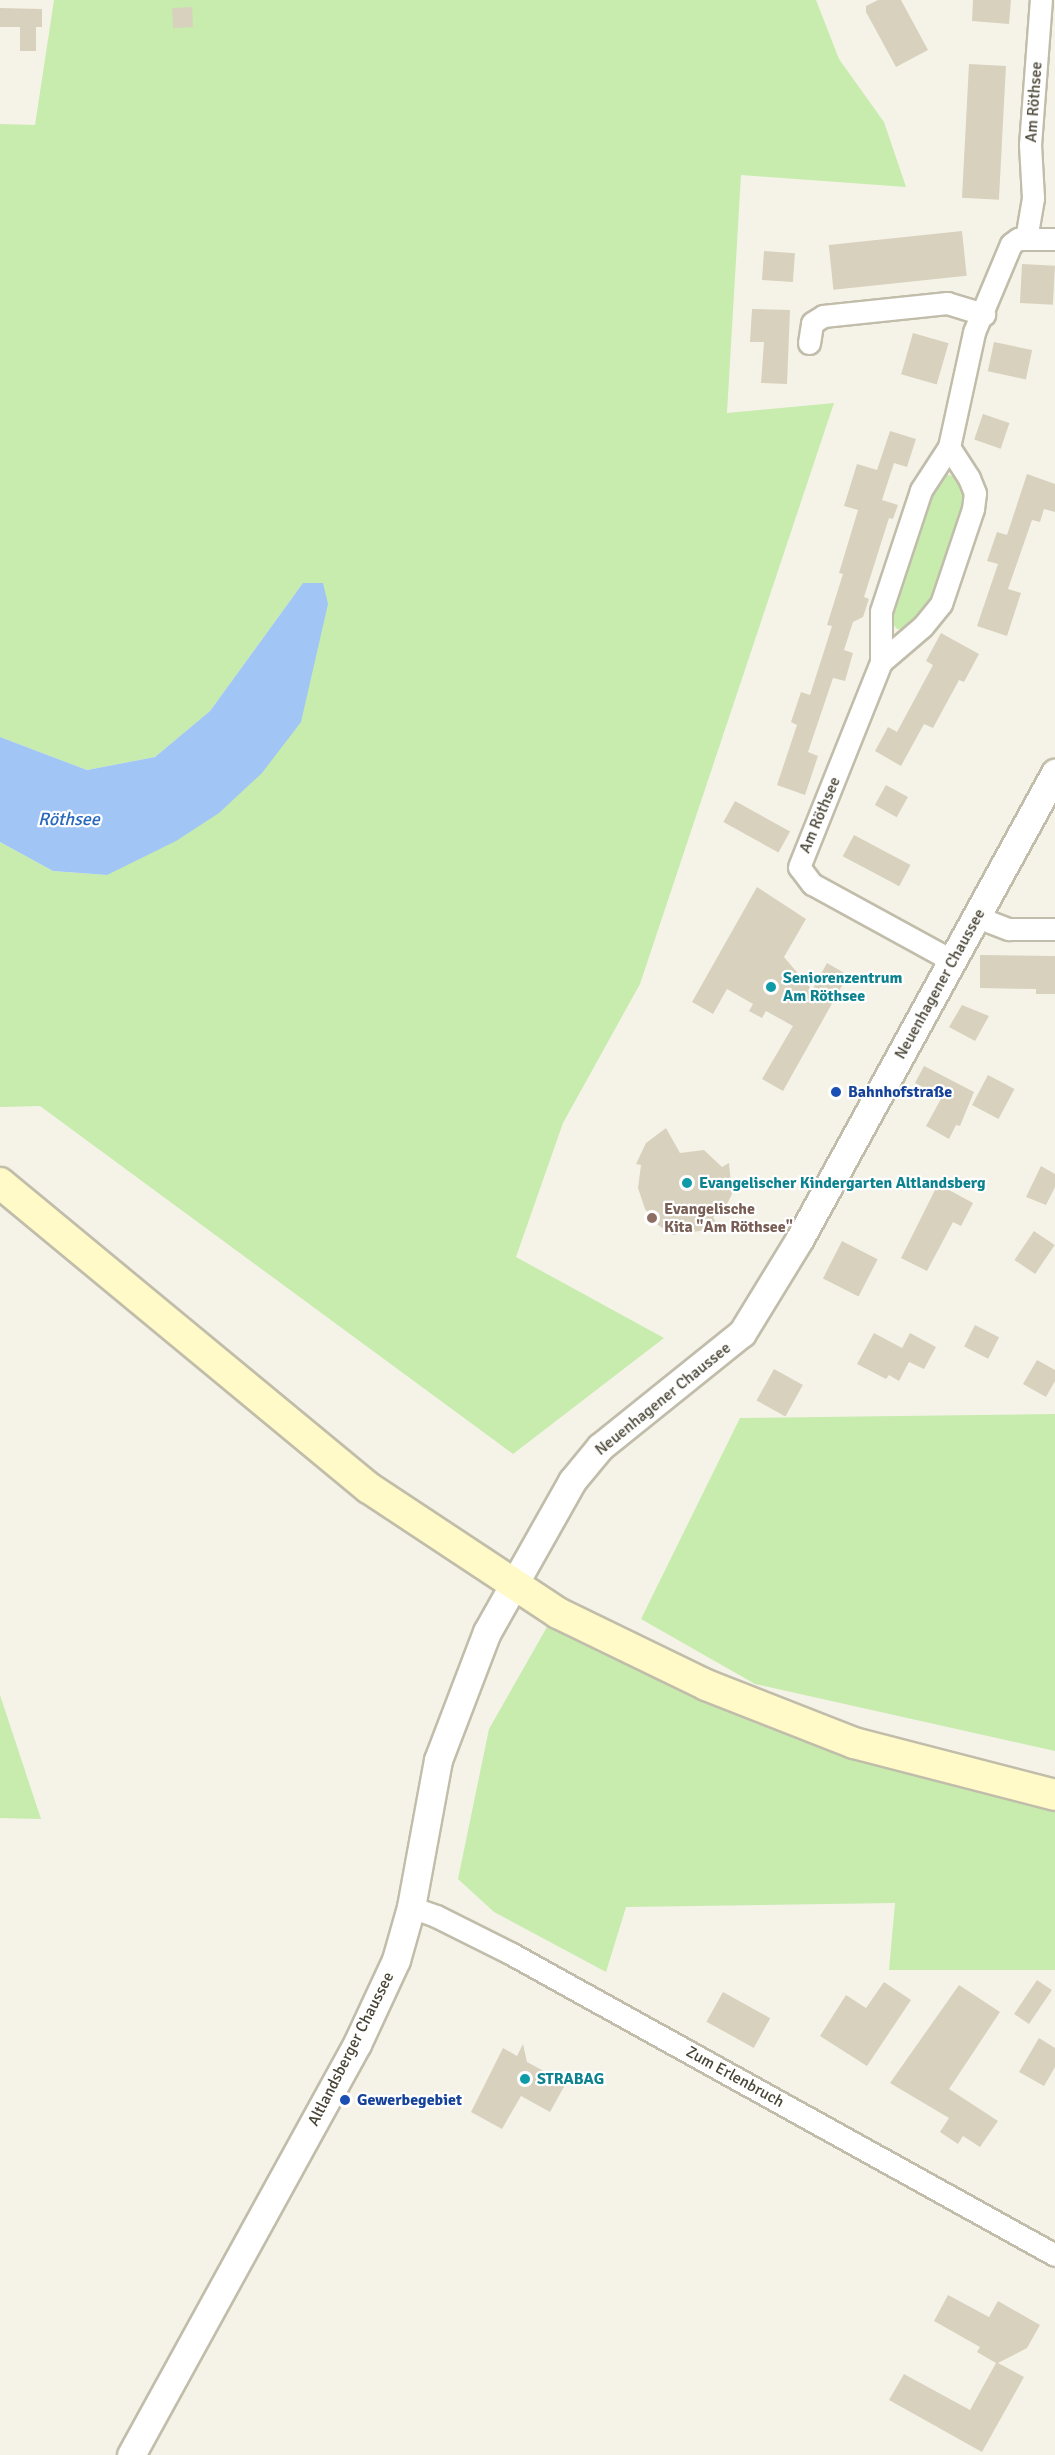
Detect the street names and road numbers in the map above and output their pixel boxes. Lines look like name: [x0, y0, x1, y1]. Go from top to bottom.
street label: Am Röthsee: [1022, 61, 1046, 143]
street label: Am Röthsee: [795, 774, 845, 856]
street label: Neuenhagener Chaussee: [891, 905, 989, 1063]
street label: Neuenhagener Chaussee: [591, 1338, 735, 1460]
street label: Altlandsberger Chaussee: [304, 1969, 398, 2129]
street label: Zum Erlenbruch: [683, 2042, 787, 2112]

